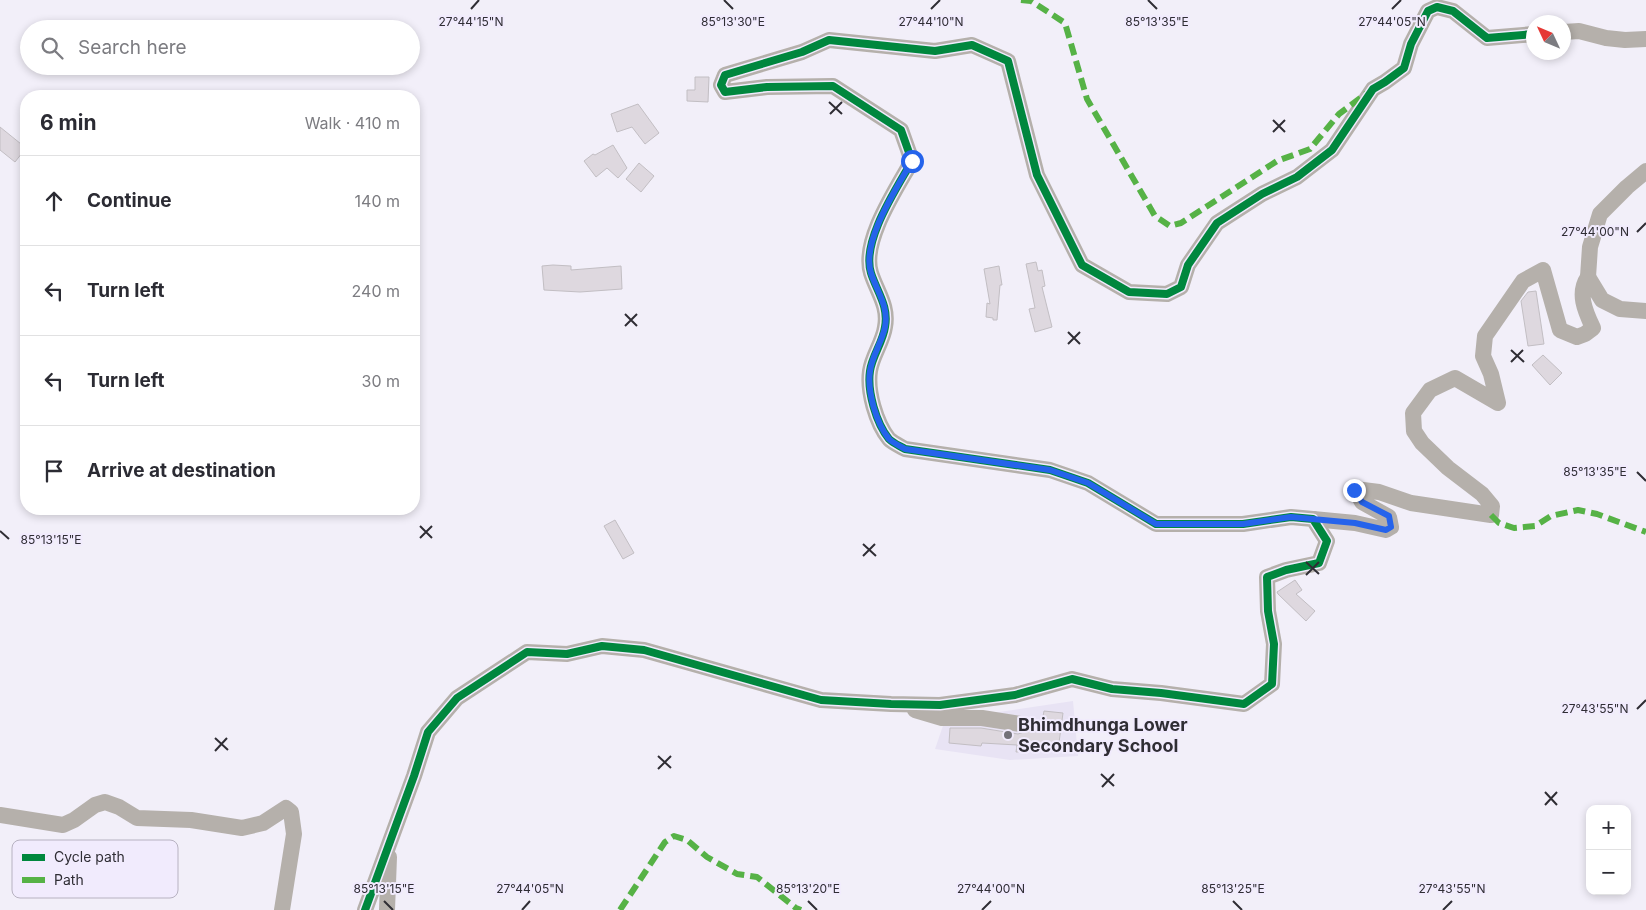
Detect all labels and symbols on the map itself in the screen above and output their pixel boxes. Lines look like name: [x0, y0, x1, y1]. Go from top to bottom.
text: 27°44'15"N: [439, 14, 503, 29]
text: 85°13'30"E: [701, 14, 765, 29]
text: 27°44'10"N: [898, 14, 964, 29]
text: 85°13'35"E: [1125, 14, 1189, 29]
text: 27°44'05"N: [1358, 14, 1426, 29]
north arrow: [1526, 15, 1571, 60]
route start: [901, 150, 924, 173]
text: 27°44'00"N: [1561, 224, 1629, 239]
text: 85°13'35"E: [1563, 464, 1627, 479]
route end: [1343, 479, 1366, 502]
text: 85°13'15"E: [20, 532, 82, 547]
text: 27°43'55"N: [1561, 701, 1629, 716]
place label: Bhimdhunga Lower Secondary School: [1018, 714, 1188, 756]
marker: Bhimdhunga Lower Secondary School: [1002, 729, 1014, 741]
legend: [12, 840, 178, 898]
text: Cycle path: [54, 848, 125, 865]
text: Path: [54, 871, 84, 888]
text: 85°13'15"E: [353, 881, 415, 896]
text: 27°44'05"N: [496, 881, 564, 896]
text: 85°13'20"E: [776, 881, 840, 896]
text: 27°44'00"N: [957, 881, 1025, 896]
text: 85°13'25"E: [1201, 881, 1265, 896]
text: 27°43'55"N: [1418, 881, 1486, 896]

